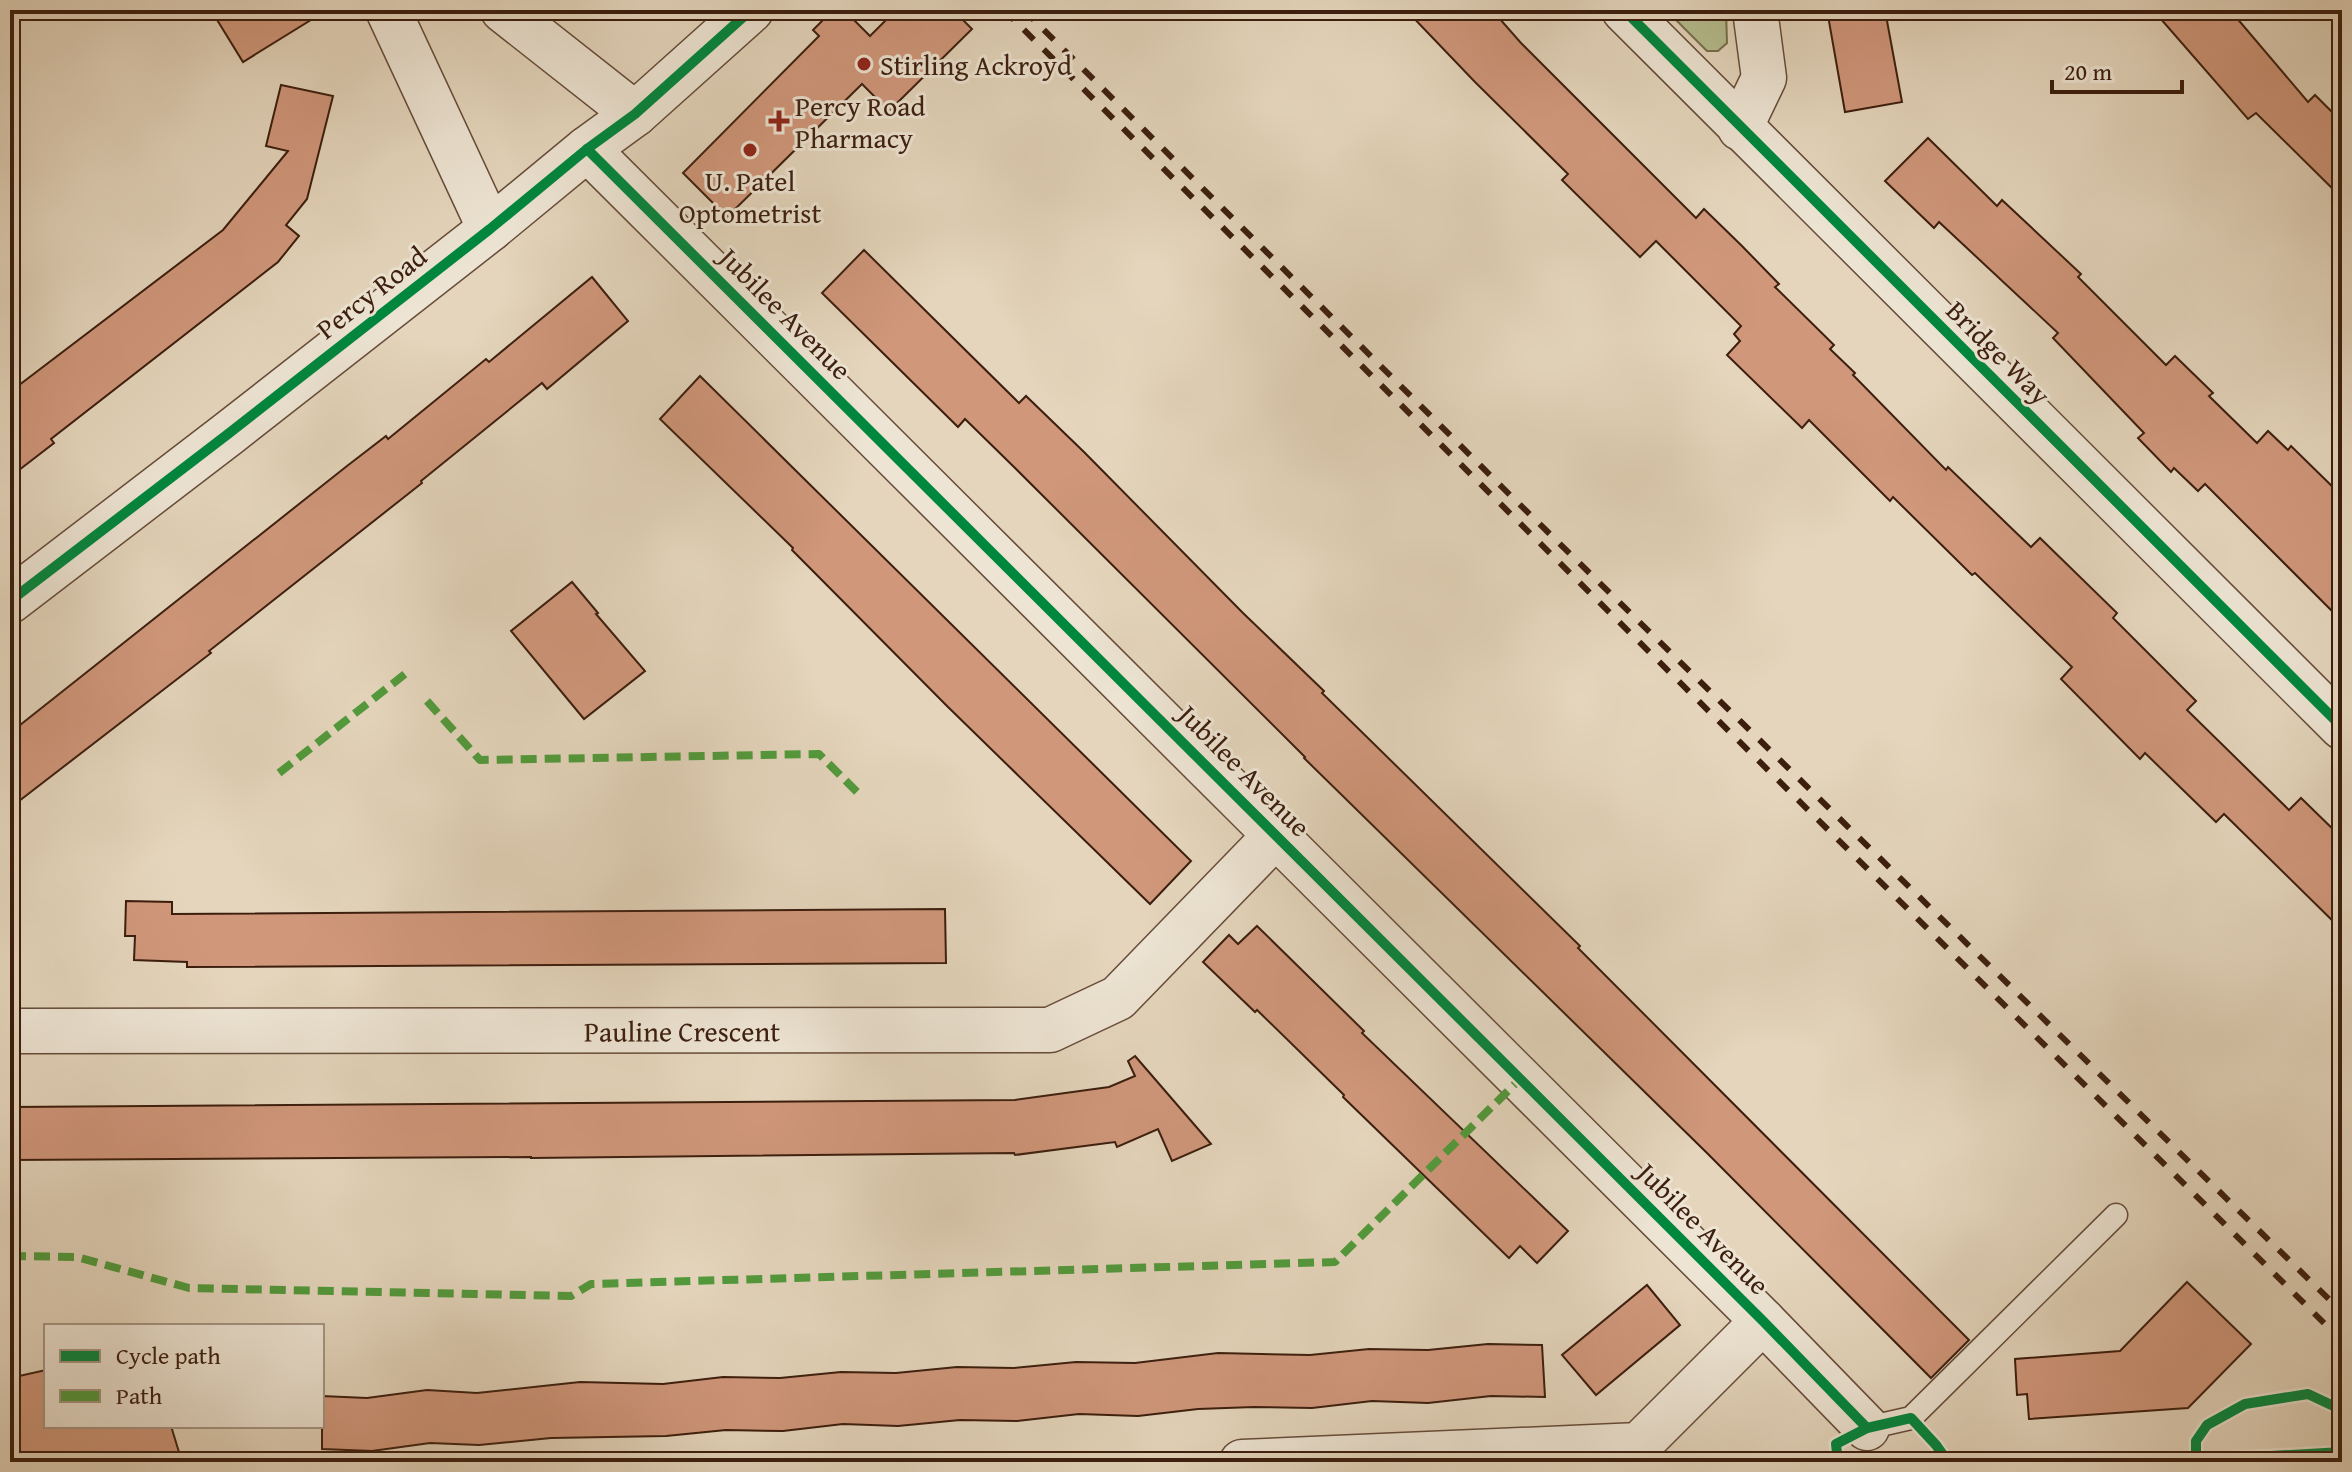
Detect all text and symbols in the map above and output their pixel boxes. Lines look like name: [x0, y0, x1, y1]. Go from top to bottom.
place label: Stirling Ackroyd: [880, 44, 1072, 85]
scale bar: [2052, 44, 2182, 94]
text: 20 m: [2064, 54, 2112, 89]
marker: Stirling Ackroyd: [855, 55, 873, 73]
place label: Percy Road Pharmacy: [795, 85, 925, 158]
marker: Percy Road Pharmacy: [770, 112, 788, 130]
marker: U. Patel Optometrist: [741, 141, 759, 159]
place label: U. Patel Optometrist: [679, 160, 821, 233]
street label: Jubilee Avenue: [708, 235, 862, 389]
street label: Percy Road: [307, 236, 435, 348]
street label: Bridge Way: [1937, 290, 2061, 414]
street label: Jubilee Avenue: [1167, 692, 1321, 846]
street label: Pauline Crescent: [584, 1010, 780, 1051]
street label: Jubilee Avenue: [1626, 1150, 1780, 1304]
legend: [44, 1324, 324, 1428]
text: Cycle path: [116, 1338, 221, 1373]
text: Path: [116, 1378, 163, 1413]

